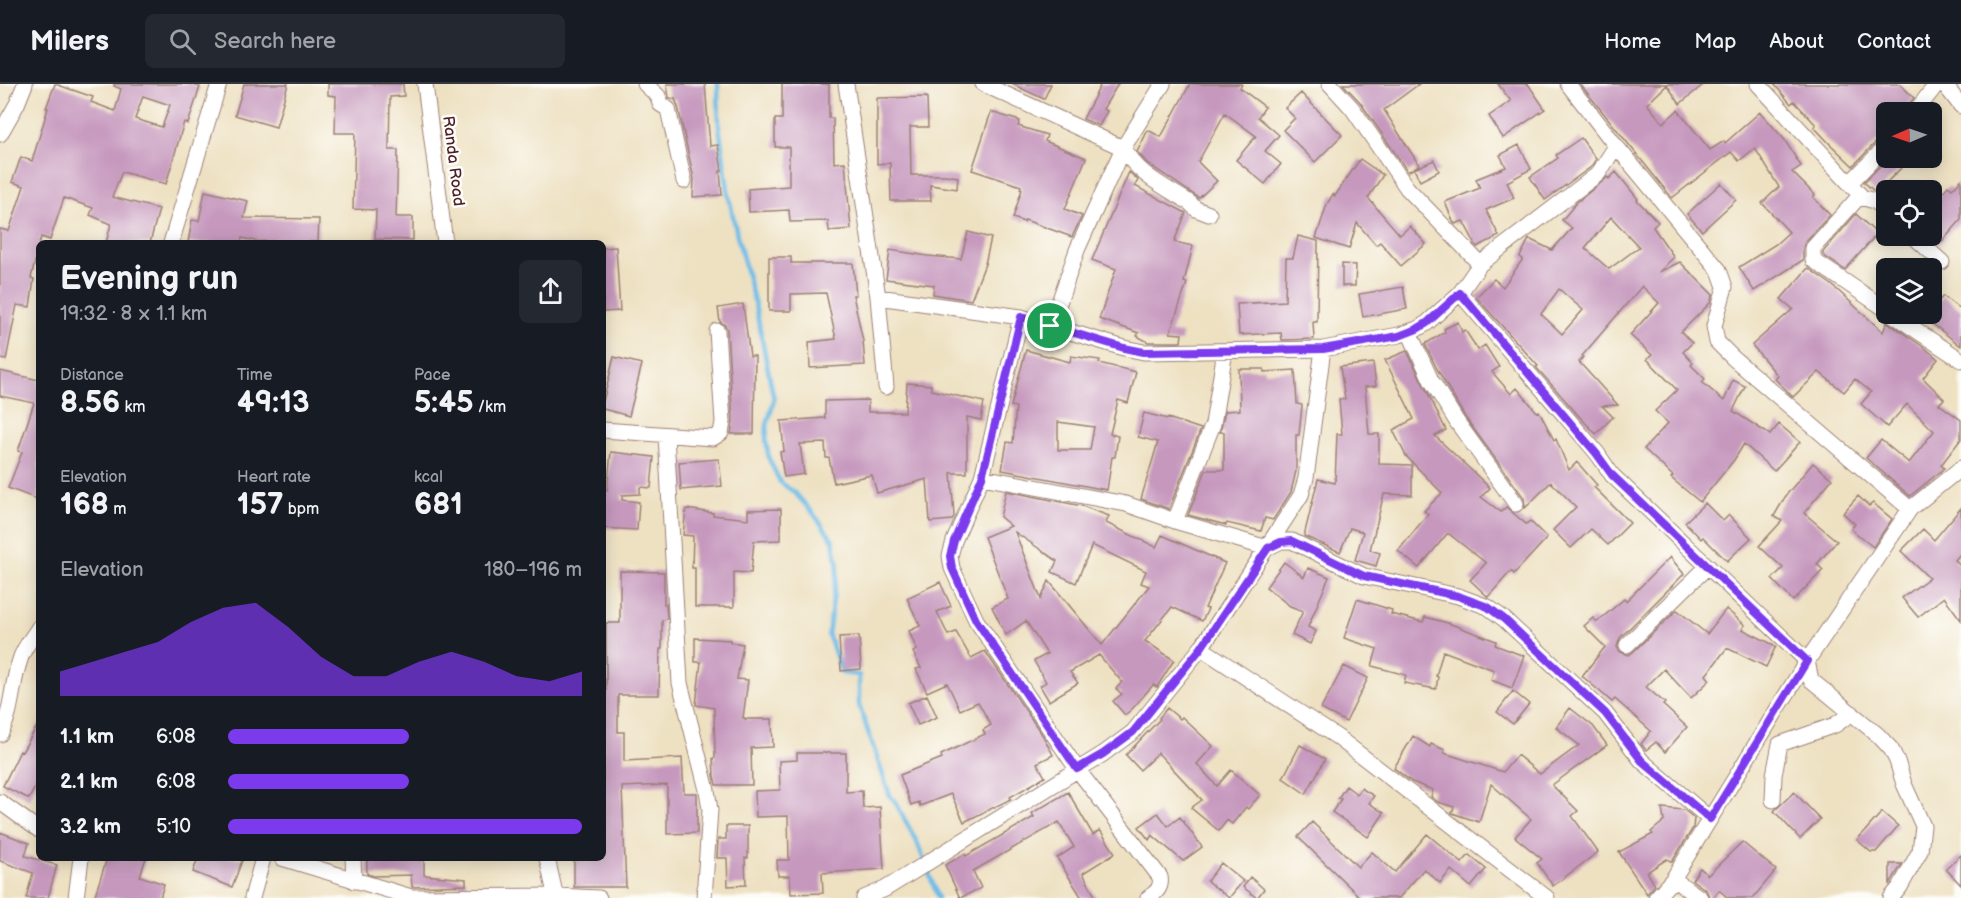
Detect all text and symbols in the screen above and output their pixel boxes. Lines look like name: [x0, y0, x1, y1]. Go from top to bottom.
search box: [145, 14, 565, 68]
text: Milers: [30, 25, 109, 58]
icon: search: [166, 25, 199, 58]
text: Search here: [214, 28, 336, 55]
text: Home: [1604, 29, 1661, 54]
text: Map: [1694, 29, 1736, 54]
text: About: [1769, 29, 1824, 54]
text: Contact: [1857, 29, 1931, 54]
north arrow: [1876, 102, 1942, 168]
map controls: [1876, 102, 1942, 324]
street label: Randa Road: [438, 115, 468, 207]
button: locate: [1876, 180, 1942, 246]
button: layers: [1876, 258, 1942, 324]
text: Evening run: [60, 259, 238, 299]
button: share: [519, 260, 582, 323]
pin: [1024, 300, 1075, 351]
text: 19:32 · 8 × 1.1 km: [60, 302, 207, 326]
icon: arrive: [1033, 309, 1066, 342]
text: Distance: [60, 366, 124, 385]
text: Time: [237, 366, 272, 385]
text: Pace: [414, 366, 450, 385]
text: 8.56: [60, 385, 120, 421]
text: 49:13: [237, 385, 310, 421]
text: 5:45: [414, 385, 474, 421]
text: km: [120, 398, 146, 417]
text: /km: [474, 398, 506, 417]
text: Elevation: [60, 468, 127, 487]
text: Heart rate: [237, 468, 311, 487]
text: kcal: [414, 468, 443, 487]
text: 168: [60, 487, 109, 523]
text: 157: [237, 487, 284, 523]
text: 681: [414, 487, 463, 523]
text: m: [109, 500, 126, 519]
text: bpm: [284, 500, 319, 519]
text: Elevation: [60, 558, 143, 582]
text: 180–196 m: [484, 558, 582, 582]
text: 1.1 km: [60, 725, 114, 749]
text: 6:08: [156, 725, 196, 749]
text: 2.1 km: [60, 770, 118, 794]
text: 6:08: [156, 770, 196, 794]
text: 3.2 km: [60, 815, 121, 839]
text: 5:10: [156, 815, 191, 839]

